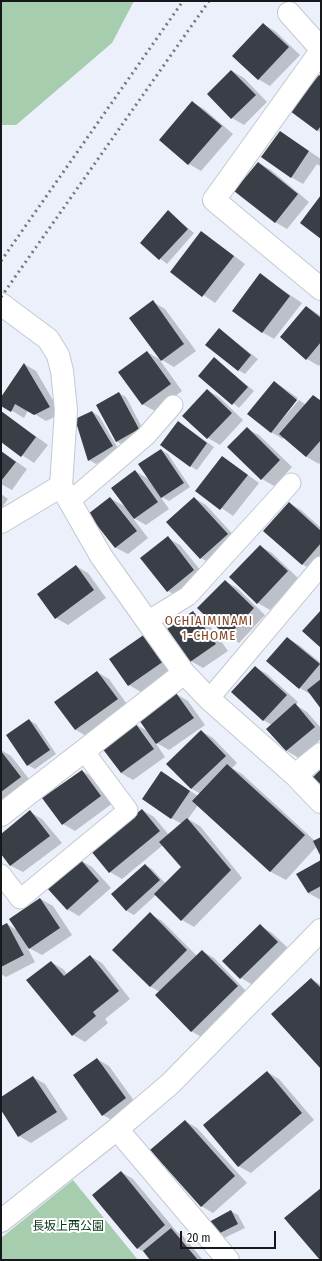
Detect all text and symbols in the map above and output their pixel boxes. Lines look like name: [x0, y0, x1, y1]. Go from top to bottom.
district label: OCHIAIMINAMI 1-CHOME: [165, 613, 253, 644]
park label: 長坂上西公園: [32, 1220, 104, 1234]
scale bar: [182, 1223, 278, 1249]
text: 20 m: [187, 1231, 211, 1245]

